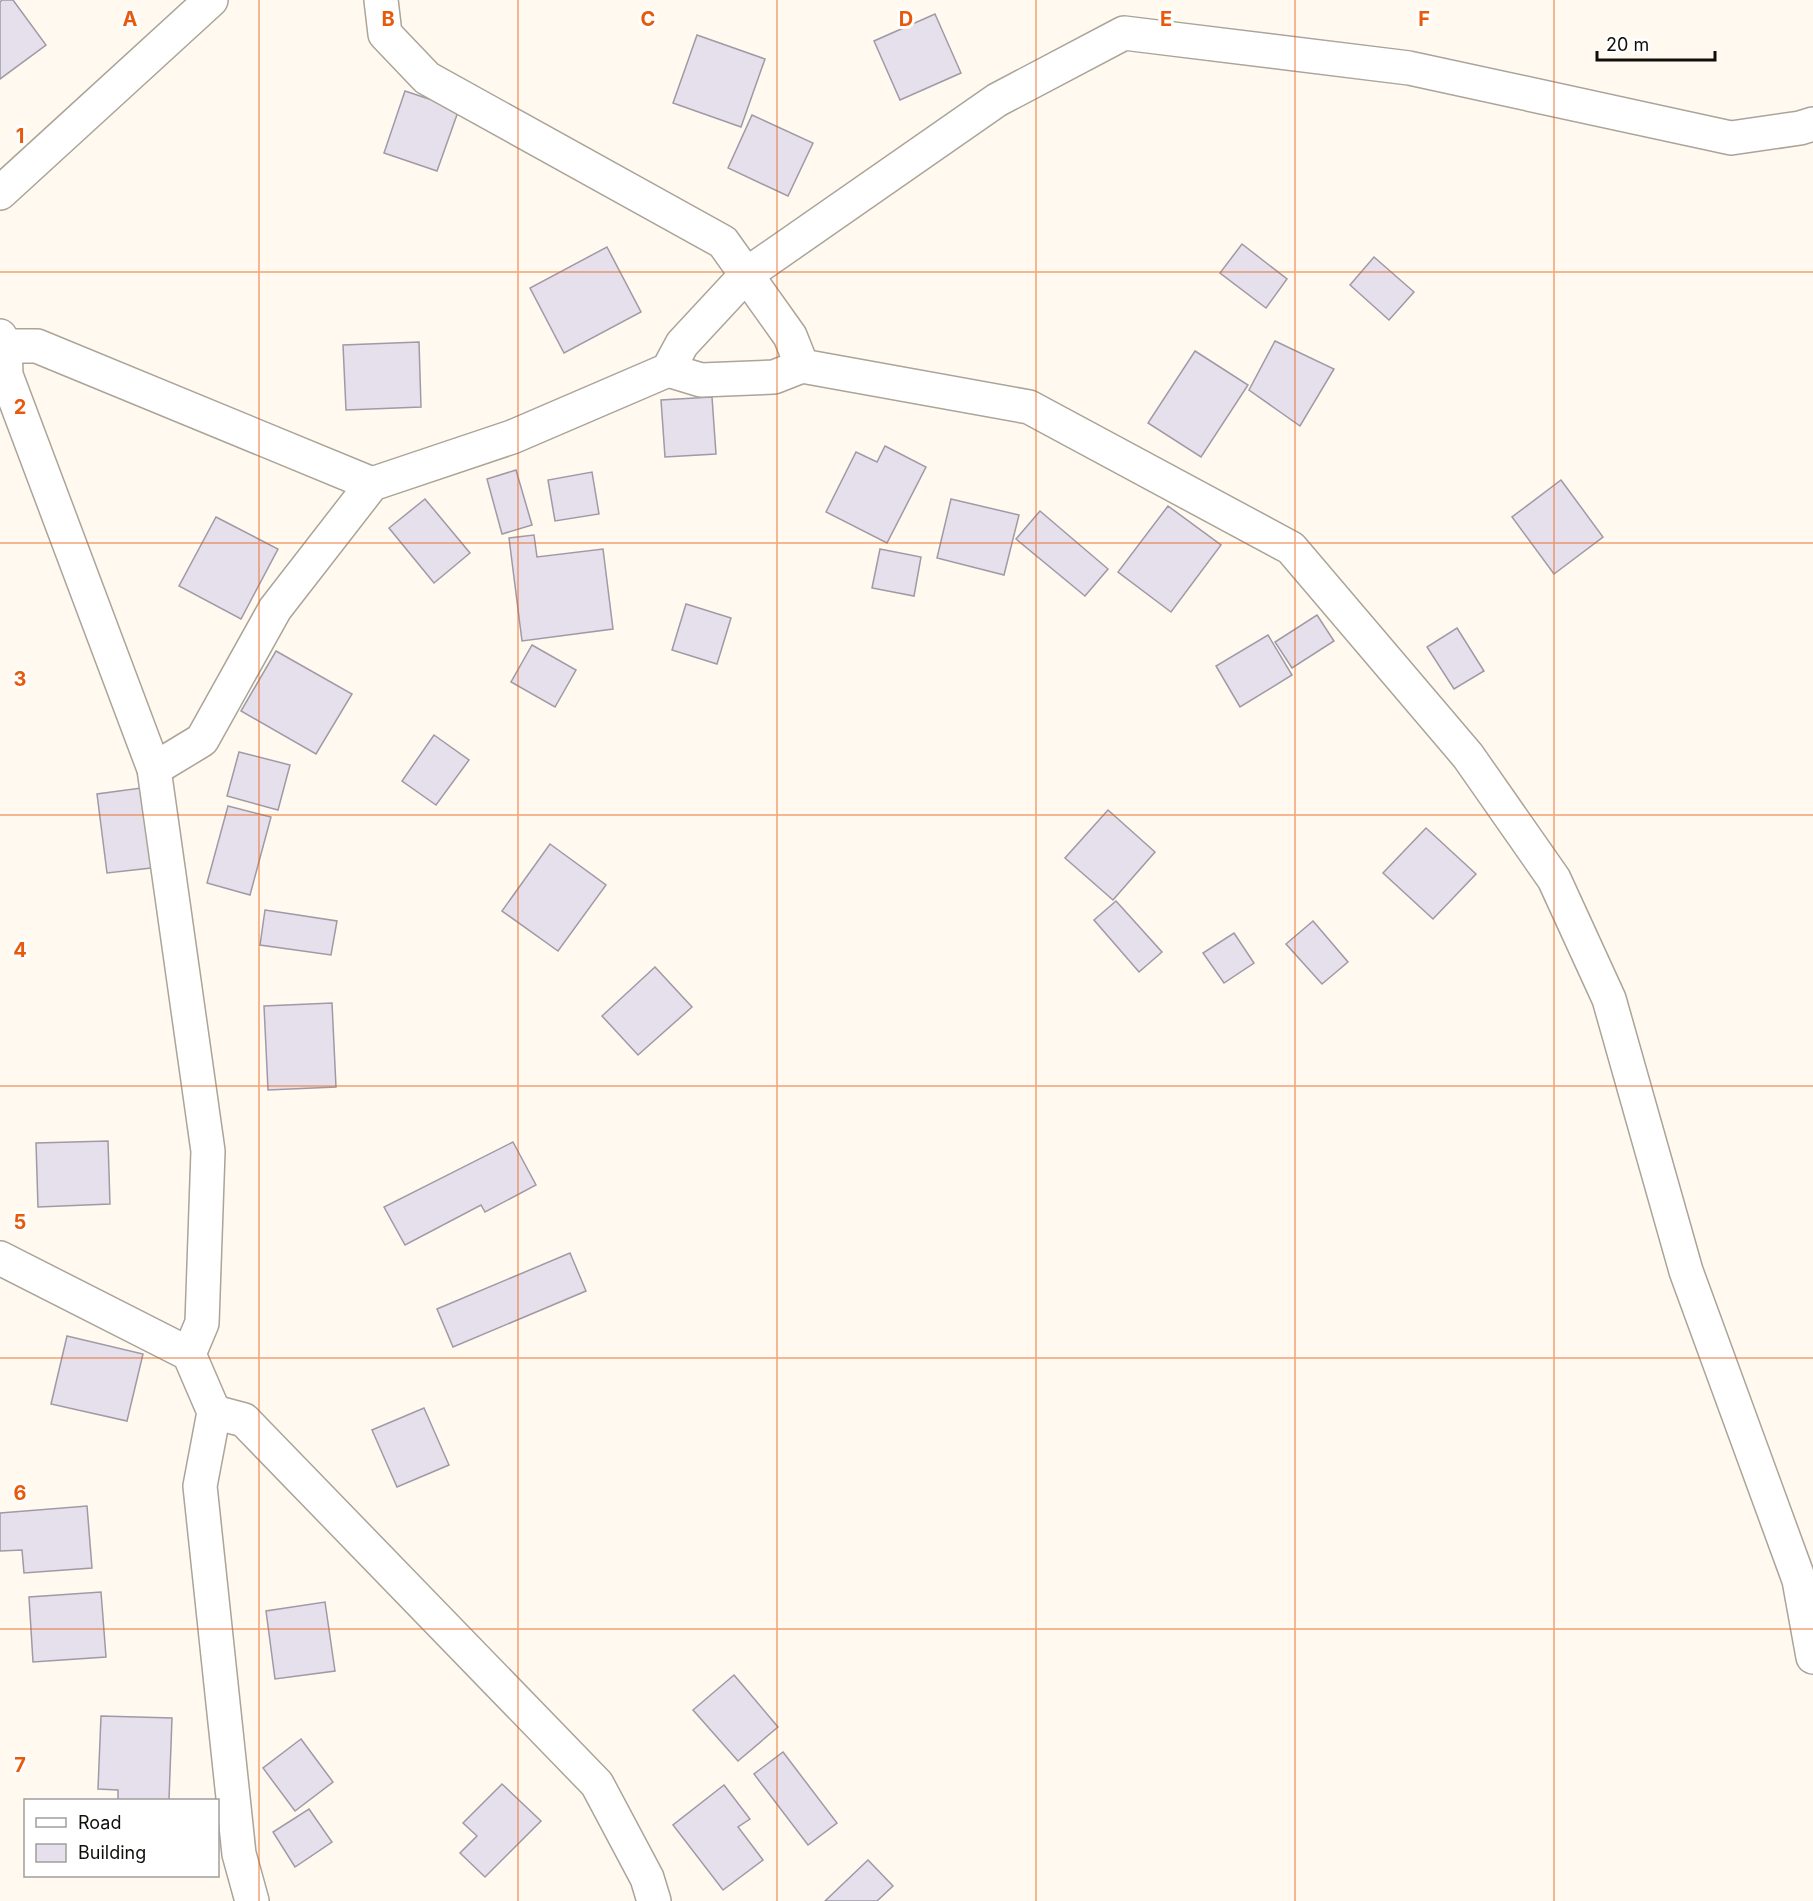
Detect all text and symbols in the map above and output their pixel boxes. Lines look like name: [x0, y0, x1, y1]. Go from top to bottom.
text: A: [123, 7, 138, 31]
text: B: [381, 7, 395, 31]
text: C: [641, 7, 655, 31]
text: D: [899, 7, 913, 31]
text: E: [1160, 7, 1172, 31]
text: F: [1418, 7, 1430, 31]
scale bar: [1597, 24, 1716, 62]
text: 20 m: [1606, 34, 1649, 55]
text: 1: [16, 124, 24, 148]
text: 2: [14, 395, 26, 419]
text: 3: [14, 667, 26, 691]
text: 4: [13, 938, 27, 962]
text: 5: [14, 1210, 26, 1234]
text: 6: [14, 1481, 27, 1505]
text: 7: [14, 1753, 26, 1777]
legend: [24, 1799, 219, 1877]
text: Road: [78, 1812, 121, 1833]
text: Building: [78, 1842, 146, 1863]

